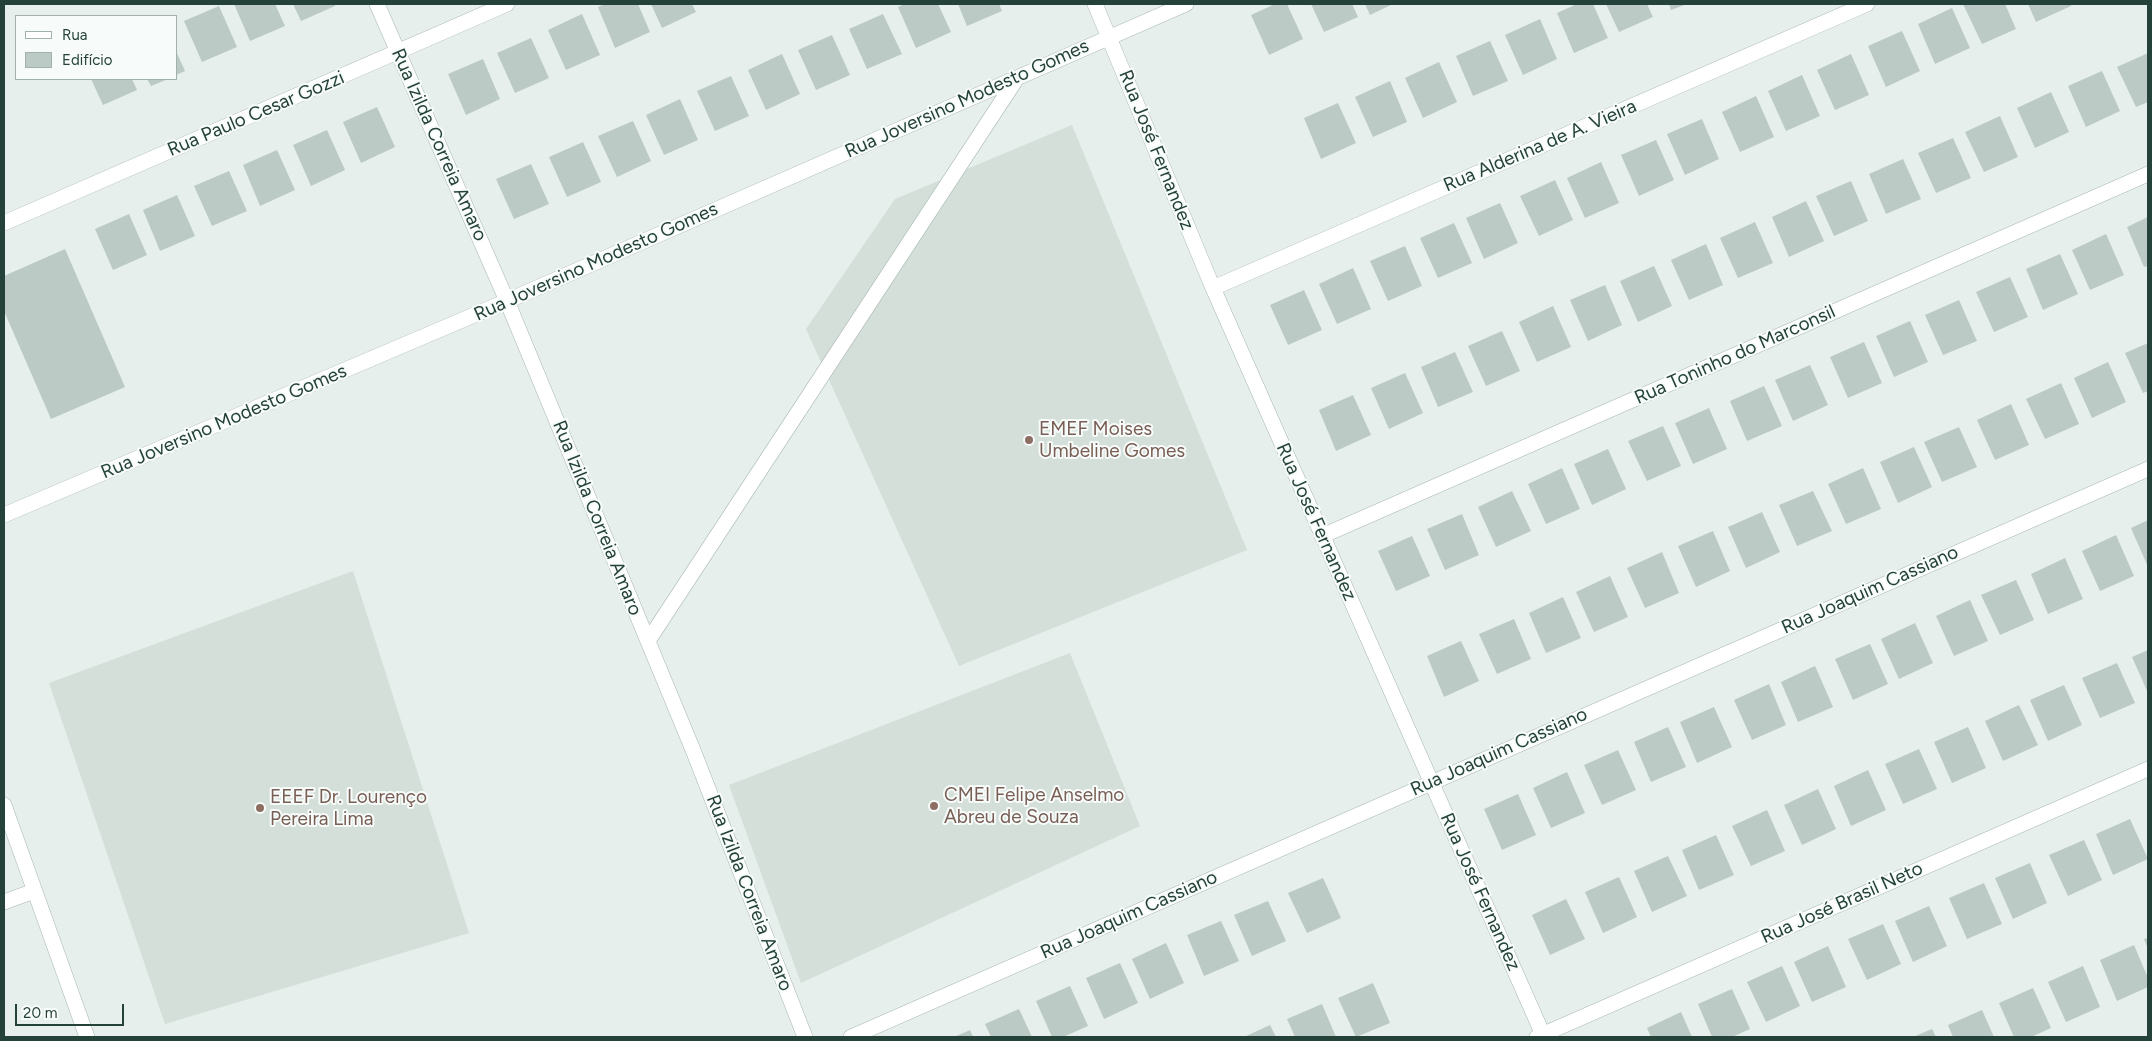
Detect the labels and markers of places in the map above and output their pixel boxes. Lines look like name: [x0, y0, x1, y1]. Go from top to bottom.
place label: EMEF Moises Umbeline Gomes: [1039, 418, 1185, 462]
marker: EMEF Moises Umbeline Gomes: [1023, 434, 1035, 446]
place label: CMEI Felipe Anselmo Abreu de Souza: [944, 784, 1124, 828]
place label: EEEF Dr. Lourenço Pereira Lima: [270, 786, 427, 830]
marker: CMEI Felipe Anselmo Abreu de Souza: [928, 800, 940, 812]
marker: EEEF Dr. Lourenço Pereira Lima: [254, 802, 266, 814]

